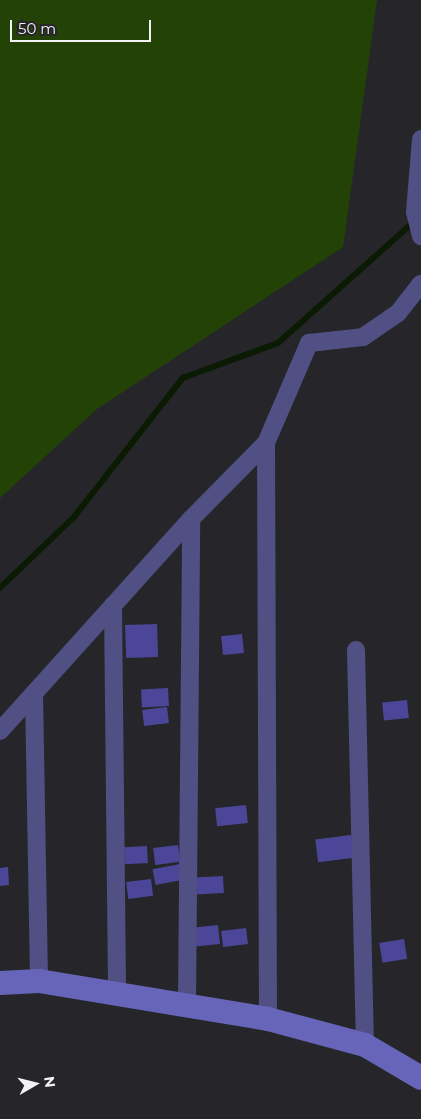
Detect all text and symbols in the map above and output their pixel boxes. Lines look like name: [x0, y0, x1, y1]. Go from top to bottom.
scale bar: [12, 10, 154, 42]
text: 50 m: [18, 19, 56, 38]
north arrow: [10, 1059, 60, 1109]
text: N: [40, 1075, 60, 1089]

